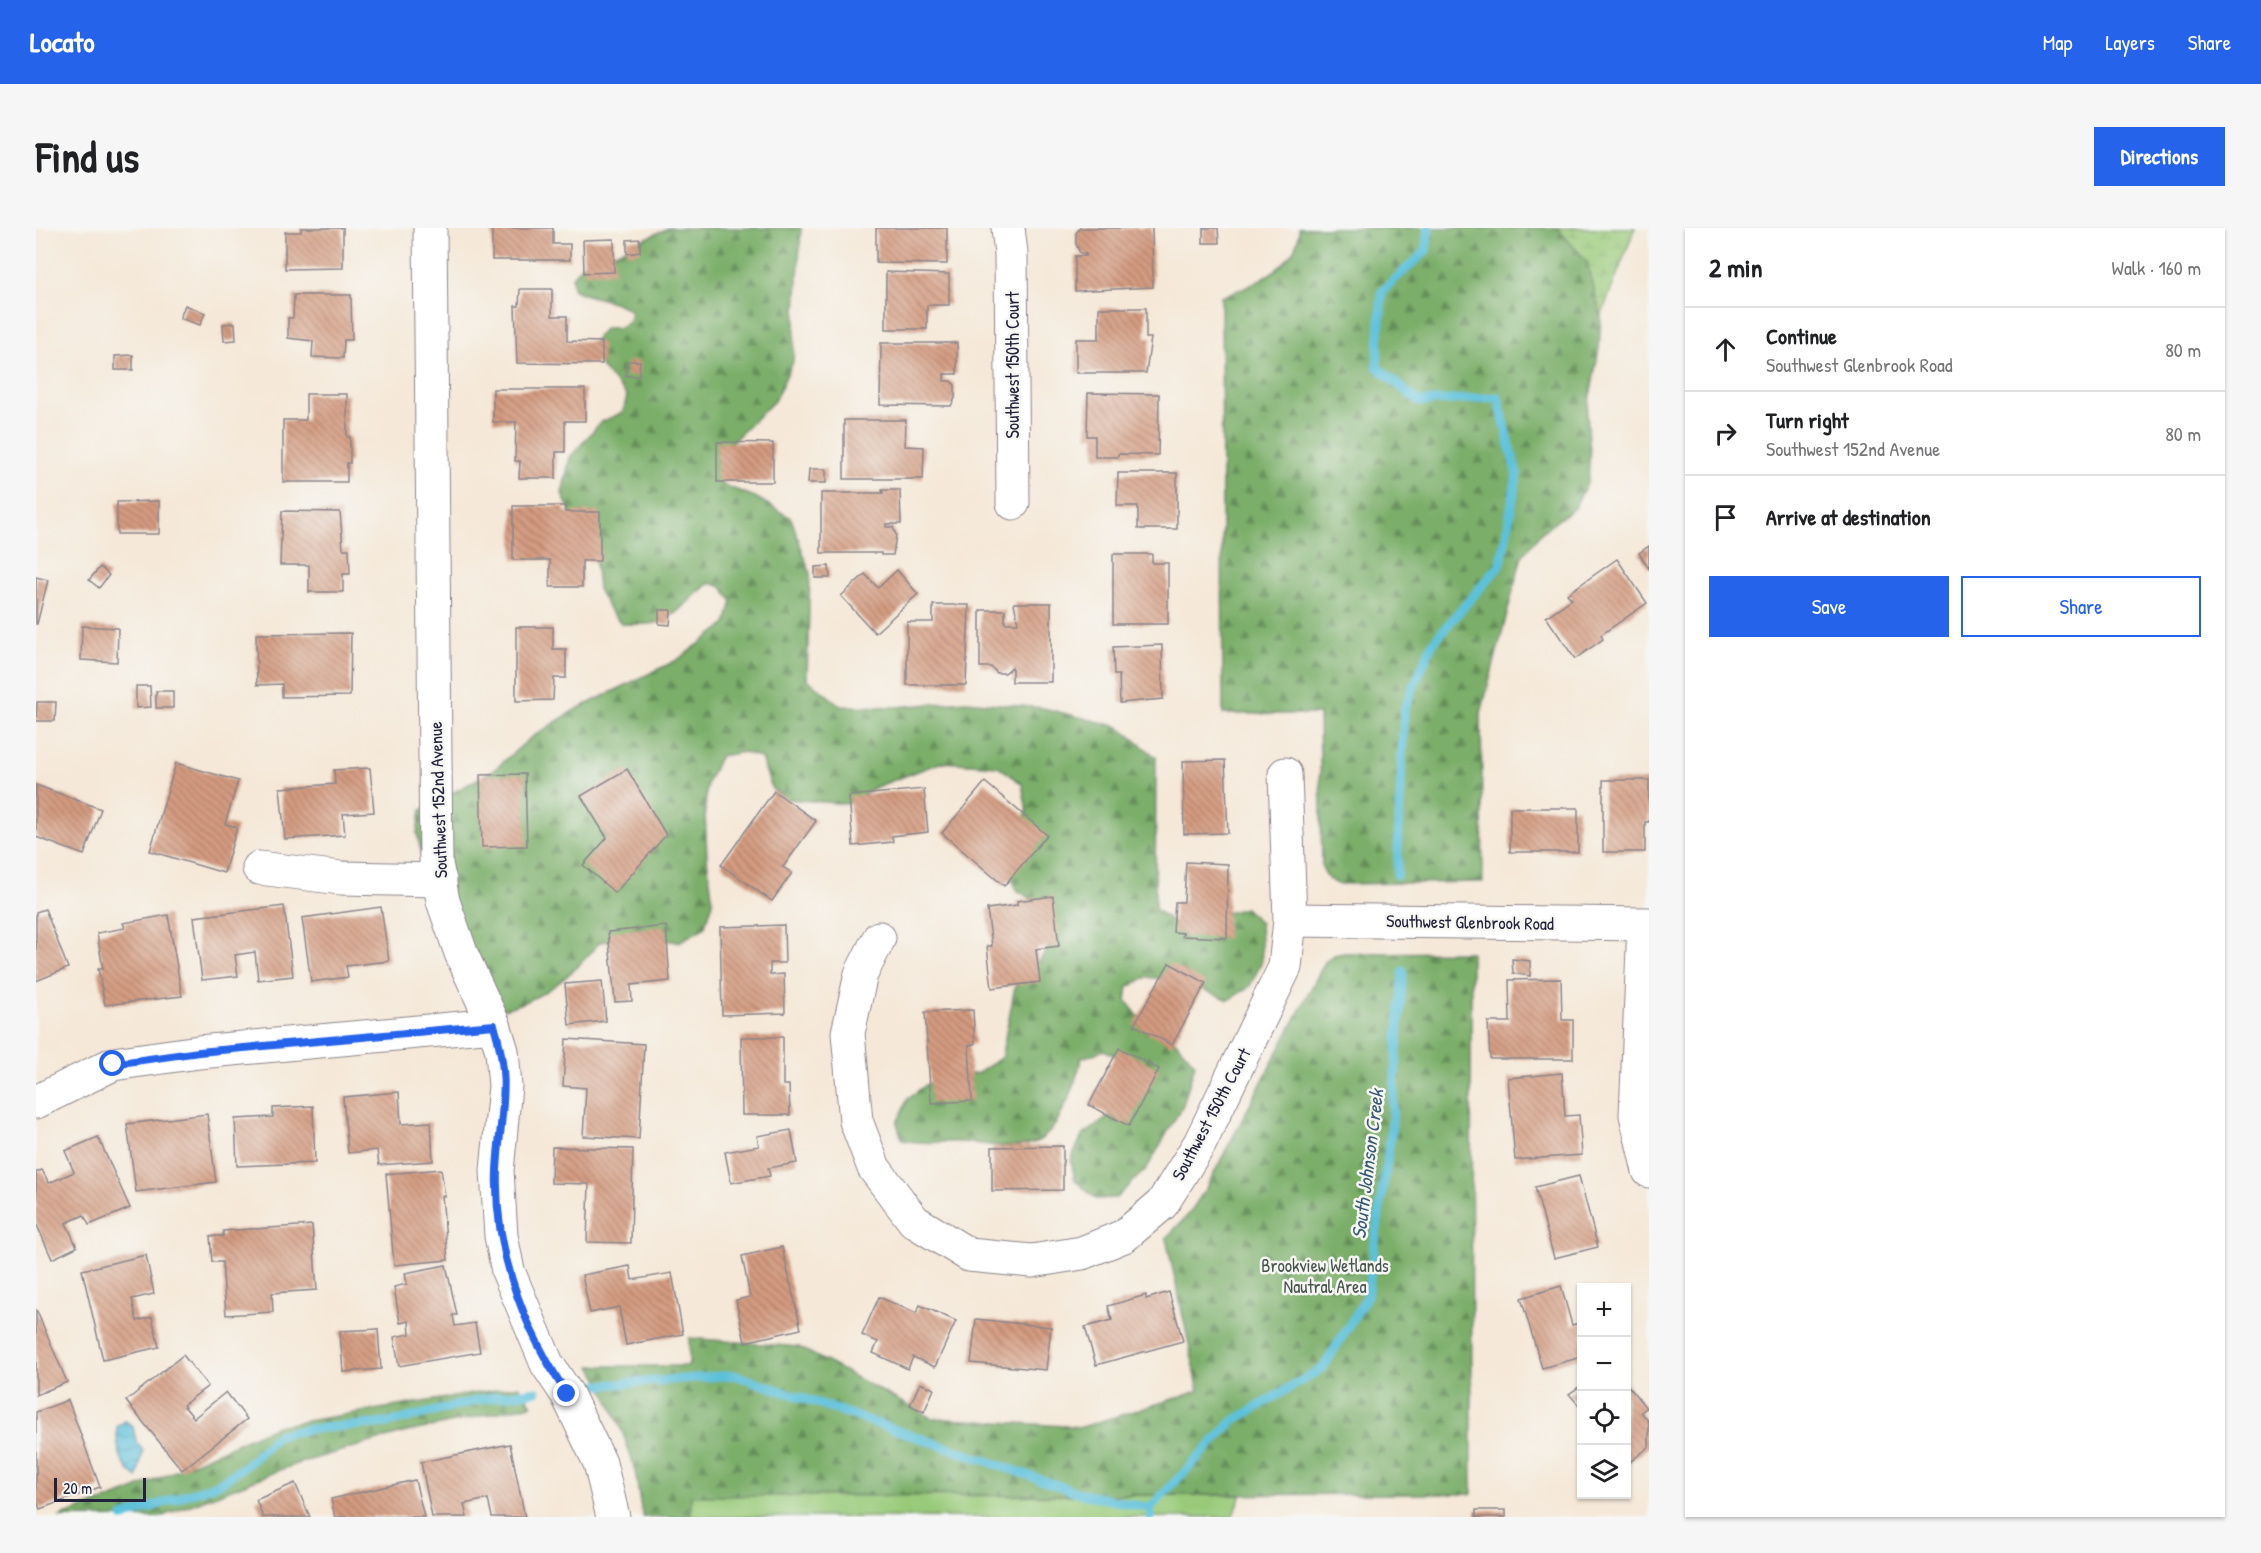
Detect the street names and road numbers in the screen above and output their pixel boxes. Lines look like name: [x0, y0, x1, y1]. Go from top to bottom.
street label: Southwest 150th Court: [1000, 291, 1025, 438]
street label: Southwest 152nd Avenue: [423, 721, 453, 879]
street label: Southwest Glenbrook Road: [1386, 908, 1554, 936]
street label: Southwest 150th Court: [1166, 1043, 1257, 1185]

